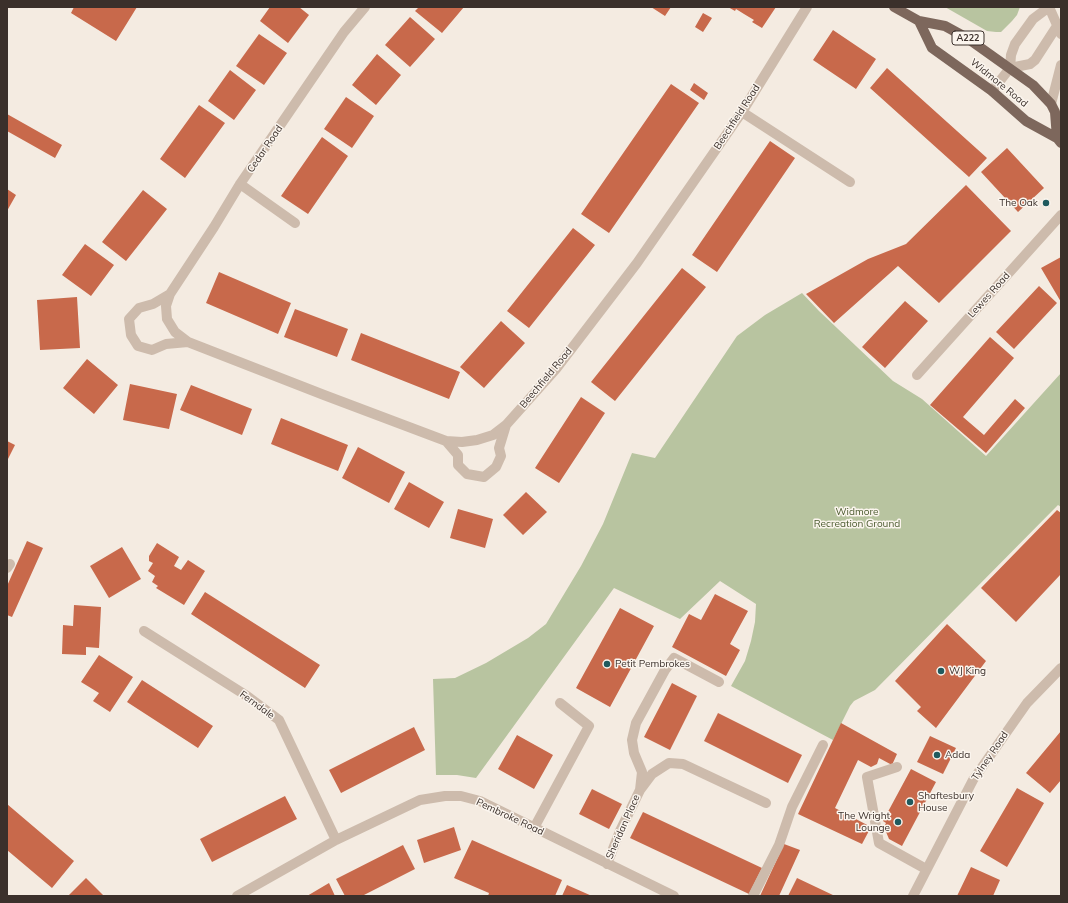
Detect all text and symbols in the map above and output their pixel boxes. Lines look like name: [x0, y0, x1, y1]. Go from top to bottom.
road number: A222: [952, 31, 984, 45]
street label: Widmore Road: [968, 56, 1030, 110]
street label: Beechfield Road: [711, 82, 763, 152]
street label: Cedar Road: [245, 123, 285, 175]
place label: The Oak: [999, 197, 1038, 209]
marker: The Oak: [1041, 198, 1051, 208]
street label: Lewes Road: [965, 270, 1013, 320]
street label: Beechfield Road: [517, 345, 575, 411]
park label: Widmore Recreation Ground: [814, 506, 900, 530]
place label: Petit Pembrokes: [615, 658, 690, 670]
marker: Petit Pembrokes: [602, 659, 612, 669]
place label: WJ King: [949, 665, 986, 677]
marker: WJ King: [936, 666, 946, 676]
street label: Ferndale: [237, 688, 277, 722]
street label: Tylney Road: [969, 729, 1011, 783]
place label: Adda: [945, 749, 970, 761]
marker: Adda: [932, 750, 942, 760]
place label: Shaftesbury House: [918, 790, 974, 814]
street label: Sheridan Place: [603, 793, 643, 861]
street label: Pembroke Road: [474, 796, 546, 838]
marker: Shaftesbury House: [905, 797, 915, 807]
place label: The Wright Lounge: [838, 810, 890, 834]
marker: The Wright Lounge: [893, 817, 903, 827]

